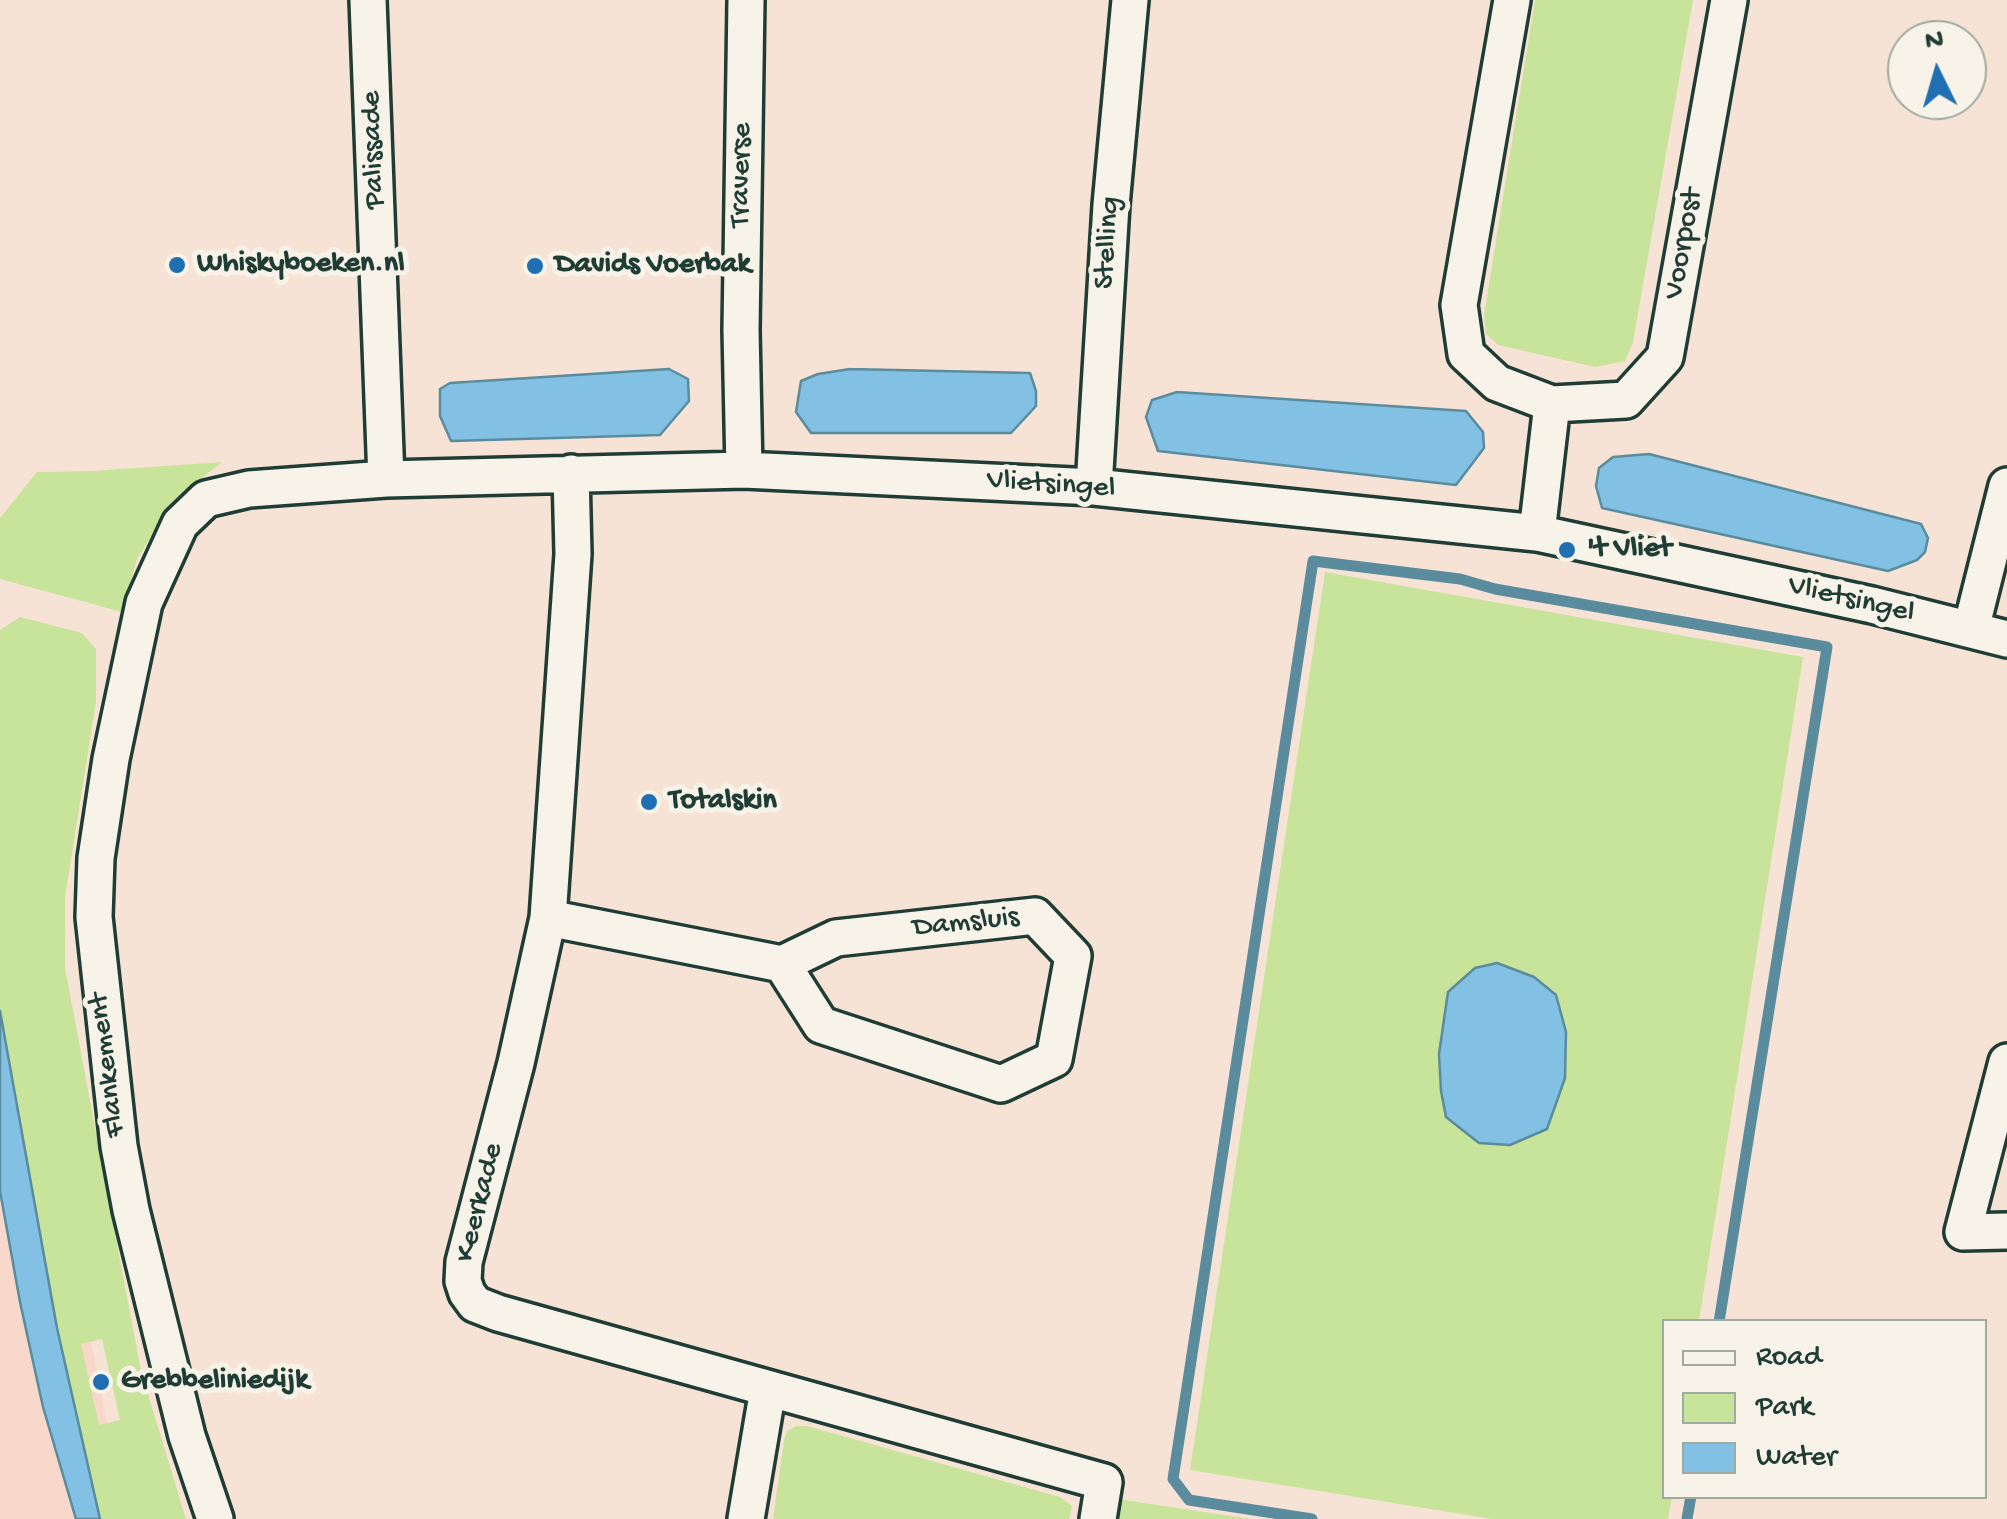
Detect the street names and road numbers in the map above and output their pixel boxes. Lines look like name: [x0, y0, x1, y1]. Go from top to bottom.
street label: Palissade: [355, 90, 395, 210]
street label: Traverse: [724, 122, 762, 228]
street label: Voorpost: [1658, 186, 1712, 302]
street label: Stelling: [1088, 196, 1130, 290]
street label: Vlietsingel: [986, 464, 1116, 508]
street label: Vlietsingel: [1784, 569, 1918, 633]
street label: Damsluis: [911, 901, 1021, 947]
street label: Flankement: [82, 991, 136, 1139]
street label: Keerkade: [449, 1140, 513, 1266]

